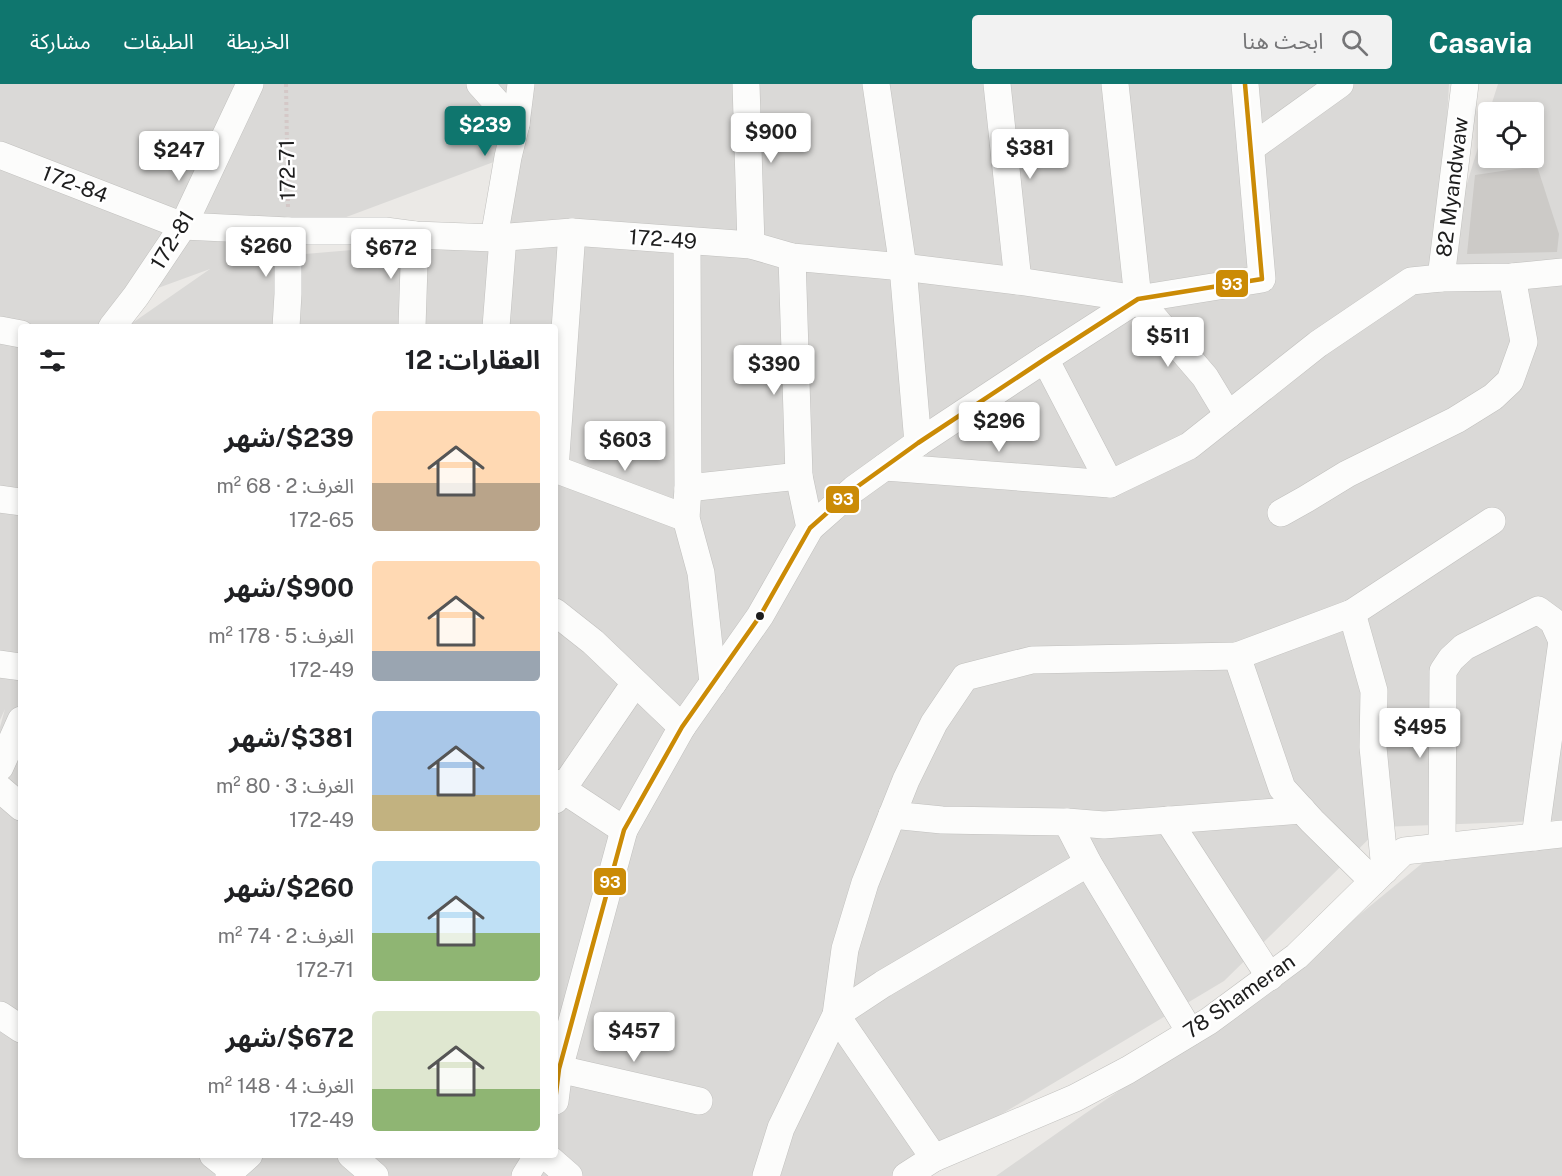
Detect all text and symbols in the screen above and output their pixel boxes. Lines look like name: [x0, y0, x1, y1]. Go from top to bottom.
search box: [972, 15, 1392, 69]
icon: search: [1338, 26, 1371, 59]
text: Casavia: [1428, 26, 1532, 59]
text: ابحث هنا: [1242, 28, 1323, 54]
text: مشاركة: [30, 29, 91, 54]
text: الطبقات: [124, 29, 194, 54]
text: الخريطة: [227, 29, 290, 54]
map controls: [1478, 102, 1544, 168]
button: locate: [1478, 102, 1544, 168]
pin: $239: [449, 106, 521, 157]
text: $239: [459, 113, 511, 137]
pin: $900: [735, 113, 807, 164]
street label: 82 Myandwaw: [1431, 116, 1473, 258]
text: $900: [745, 120, 797, 144]
pin: $381: [994, 129, 1066, 180]
pin: $247: [143, 131, 215, 182]
text: $381: [1006, 136, 1054, 160]
text: $247: [153, 138, 205, 162]
street label: 172-71: [274, 139, 300, 201]
street label: 172-84: [39, 160, 111, 208]
street label: 172-81: [145, 206, 199, 274]
street label: 172-49: [628, 224, 698, 254]
pin: $260: [230, 227, 302, 278]
pin: $672: [355, 229, 427, 280]
text: $260: [240, 234, 292, 258]
text: $672: [365, 236, 417, 260]
line badge: 93: [1215, 269, 1249, 298]
text: 93: [1221, 275, 1243, 294]
pin: $511: [1132, 317, 1204, 368]
text: $511: [1146, 324, 1190, 348]
icon: filters: [36, 344, 69, 377]
text: العقارات: 12: [405, 344, 540, 375]
pin: $390: [738, 345, 810, 396]
text: $390: [748, 352, 800, 376]
pin: $296: [963, 402, 1035, 453]
text: $296: [973, 409, 1025, 433]
pin: $603: [589, 421, 661, 472]
text: $239/شهر: [224, 422, 354, 453]
text: $603: [599, 428, 651, 452]
icon: home: [420, 435, 492, 507]
text: الغرف: 2 · 68 m²: [216, 474, 354, 498]
line badge: 93: [825, 485, 860, 514]
text: 93: [832, 490, 854, 509]
text: 172-65: [289, 508, 354, 532]
text: $900/شهر: [225, 572, 354, 603]
icon: home: [420, 585, 492, 657]
unlabelled marker: [754, 610, 766, 622]
text: الغرف: 5 · 178 m²: [208, 624, 354, 648]
text: 172-49: [289, 658, 354, 682]
pin: $495: [1384, 708, 1456, 759]
text: $495: [1393, 715, 1447, 739]
text: $381/شهر: [229, 722, 354, 753]
icon: home: [420, 735, 492, 807]
text: الغرف: 3 · 80 m²: [216, 774, 354, 798]
text: 172-49: [289, 808, 354, 832]
line badge: 93: [593, 867, 627, 896]
text: $260/شهر: [225, 872, 354, 903]
text: 93: [599, 873, 621, 892]
icon: home: [420, 885, 492, 957]
text: الغرف: 2 · 74 m²: [218, 924, 354, 948]
street label: 78 Shameran: [1178, 948, 1300, 1044]
text: 172-71: [296, 958, 354, 982]
pin: $457: [598, 1012, 670, 1063]
text: $457: [608, 1019, 660, 1043]
text: $672/شهر: [226, 1022, 354, 1053]
icon: home: [420, 1035, 492, 1107]
text: الغرف: 4 · 148 m²: [207, 1074, 354, 1098]
text: 172-49: [289, 1108, 354, 1132]

